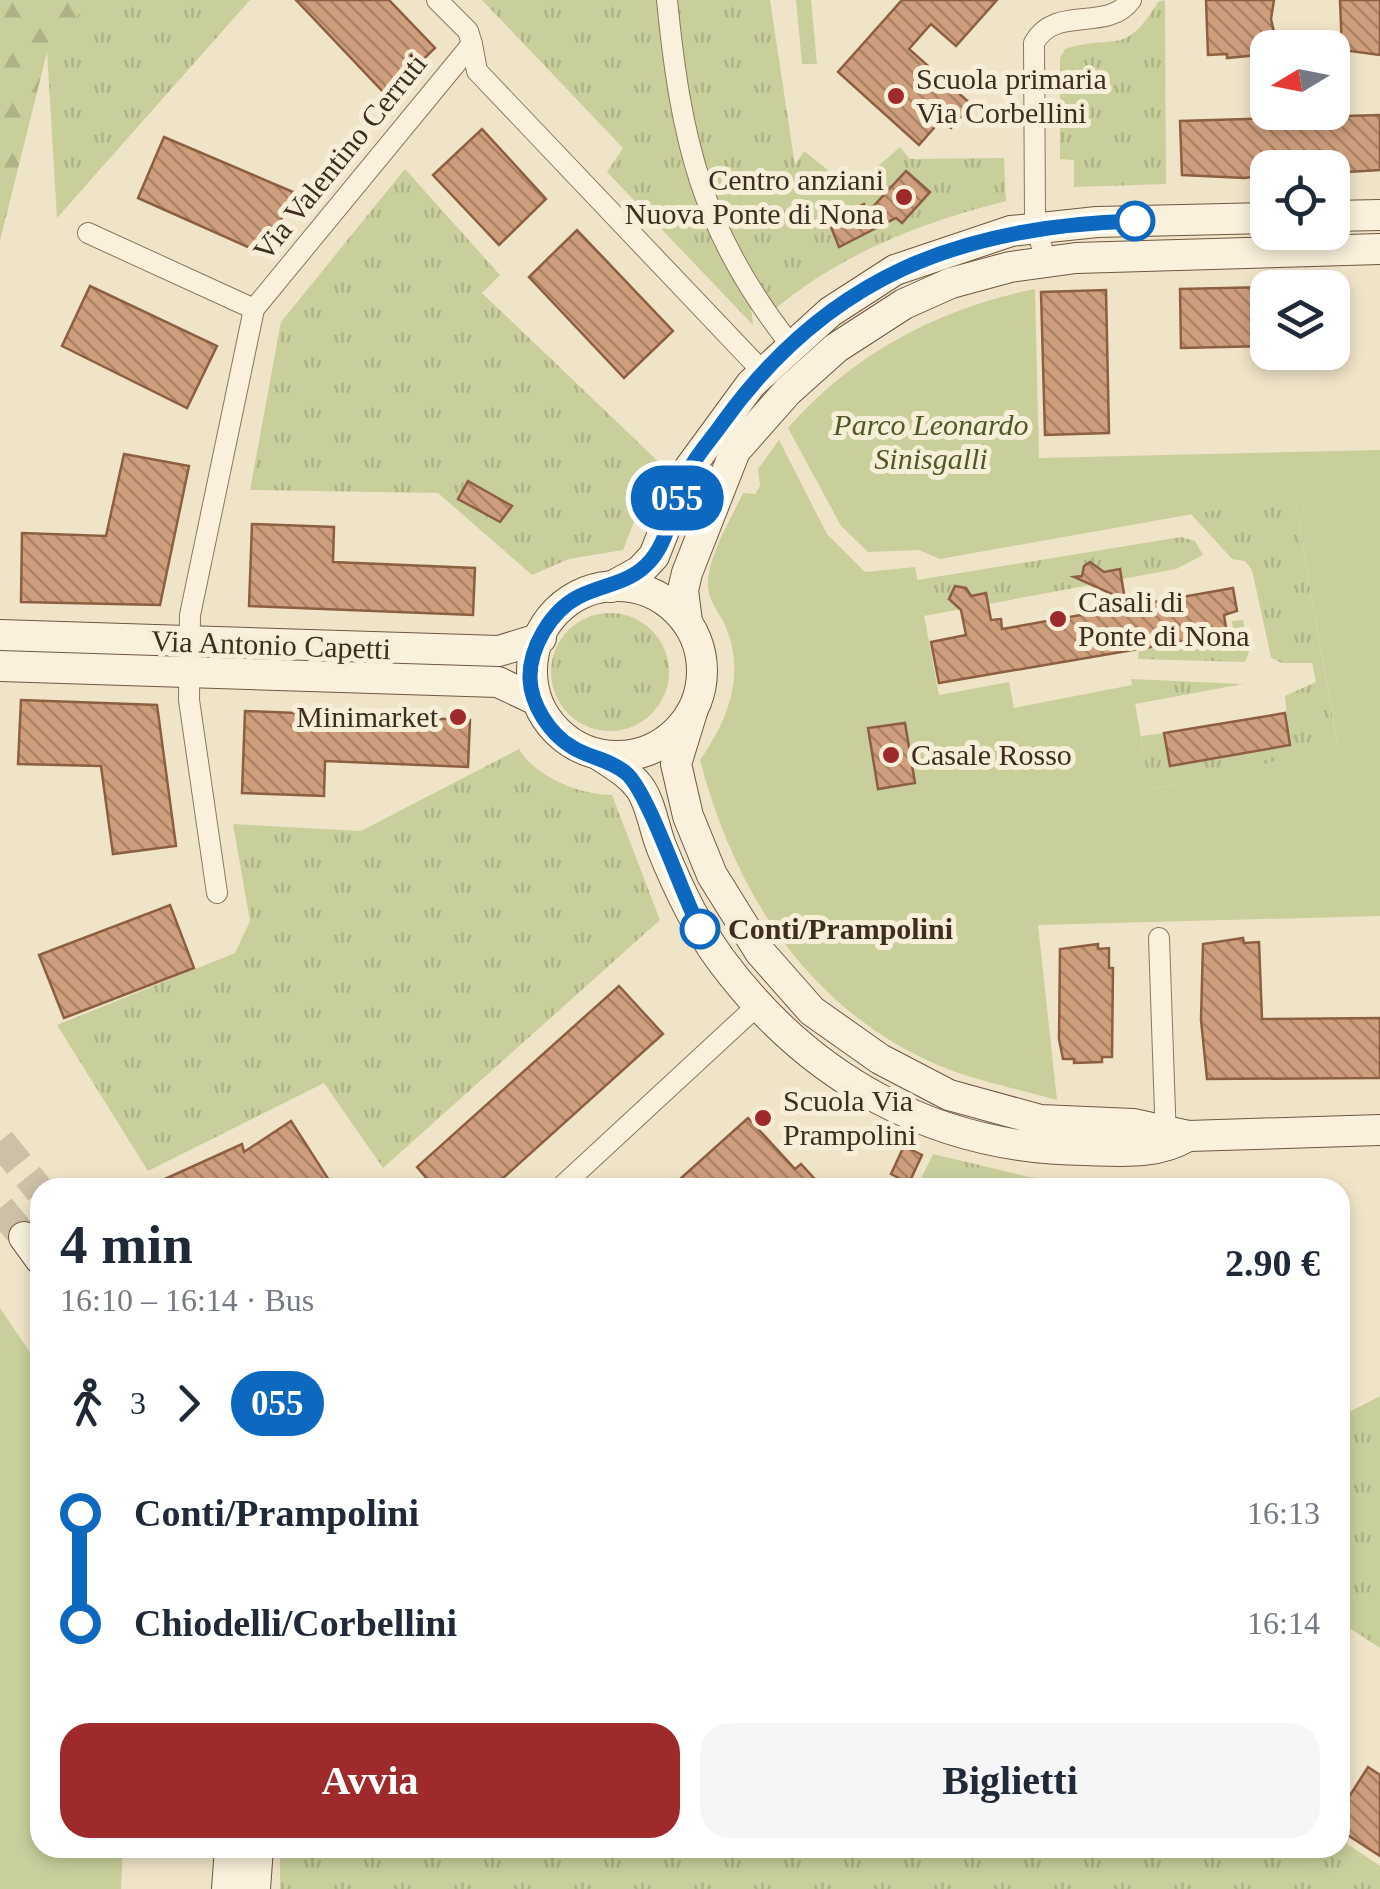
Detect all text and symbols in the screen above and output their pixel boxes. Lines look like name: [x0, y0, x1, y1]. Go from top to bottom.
north arrow: [1250, 30, 1350, 130]
map controls: [1250, 30, 1350, 370]
street label: Via Valentino Cerruti: [246, 47, 433, 267]
place label: Scuola primaria Via Corbellini: [916, 62, 1107, 129]
marker: Scuola primaria Via Corbellini: [885, 85, 907, 107]
button: locate: [1250, 150, 1350, 250]
place label: Centro anziani Nuova Ponte di Nona: [625, 163, 884, 230]
marker: Centro anziani Nuova Ponte di Nona: [893, 186, 915, 208]
unlabelled marker: [1116, 202, 1154, 240]
button: layers: [1250, 270, 1350, 370]
park label: Parco Leonardo Sinisgalli: [832, 408, 1029, 475]
line badge: 055: [620, 466, 734, 530]
text: 055: [651, 479, 703, 518]
place label: Casali di Ponte di Nona: [1078, 585, 1250, 652]
marker: Casali di Ponte di Nona: [1047, 608, 1069, 630]
street label: Via Antonio Capetti: [151, 624, 391, 665]
place label: Minimarket: [296, 700, 439, 733]
marker: Minimarket: [447, 706, 469, 728]
place label: Casale Rosso: [911, 738, 1072, 771]
marker: Casale Rosso: [880, 744, 902, 766]
marker: Conti/Prampolini: [681, 910, 719, 948]
place label: Conti/Prampolini: [728, 912, 953, 945]
place label: Scuola Via Prampolini: [783, 1084, 916, 1151]
marker: Scuola Via Prampolini: [752, 1107, 774, 1129]
text: 4 min: [60, 1214, 193, 1275]
text: 2.90 €: [1225, 1242, 1320, 1284]
text: 16:10 – 16:14 · Bus: [60, 1282, 314, 1318]
icon: walk: [60, 1376, 115, 1431]
icon: forward: [161, 1376, 216, 1431]
text: 055: [251, 1384, 304, 1423]
text: 3: [130, 1385, 146, 1421]
text: Conti/Prampolini: [134, 1492, 419, 1534]
text: 16:13: [1247, 1495, 1320, 1531]
text: Chiodelli/Corbellini: [134, 1602, 457, 1644]
text: 16:14: [1247, 1605, 1320, 1641]
button: Avvia: [60, 1723, 680, 1838]
button: Biglietti: [700, 1723, 1320, 1838]

